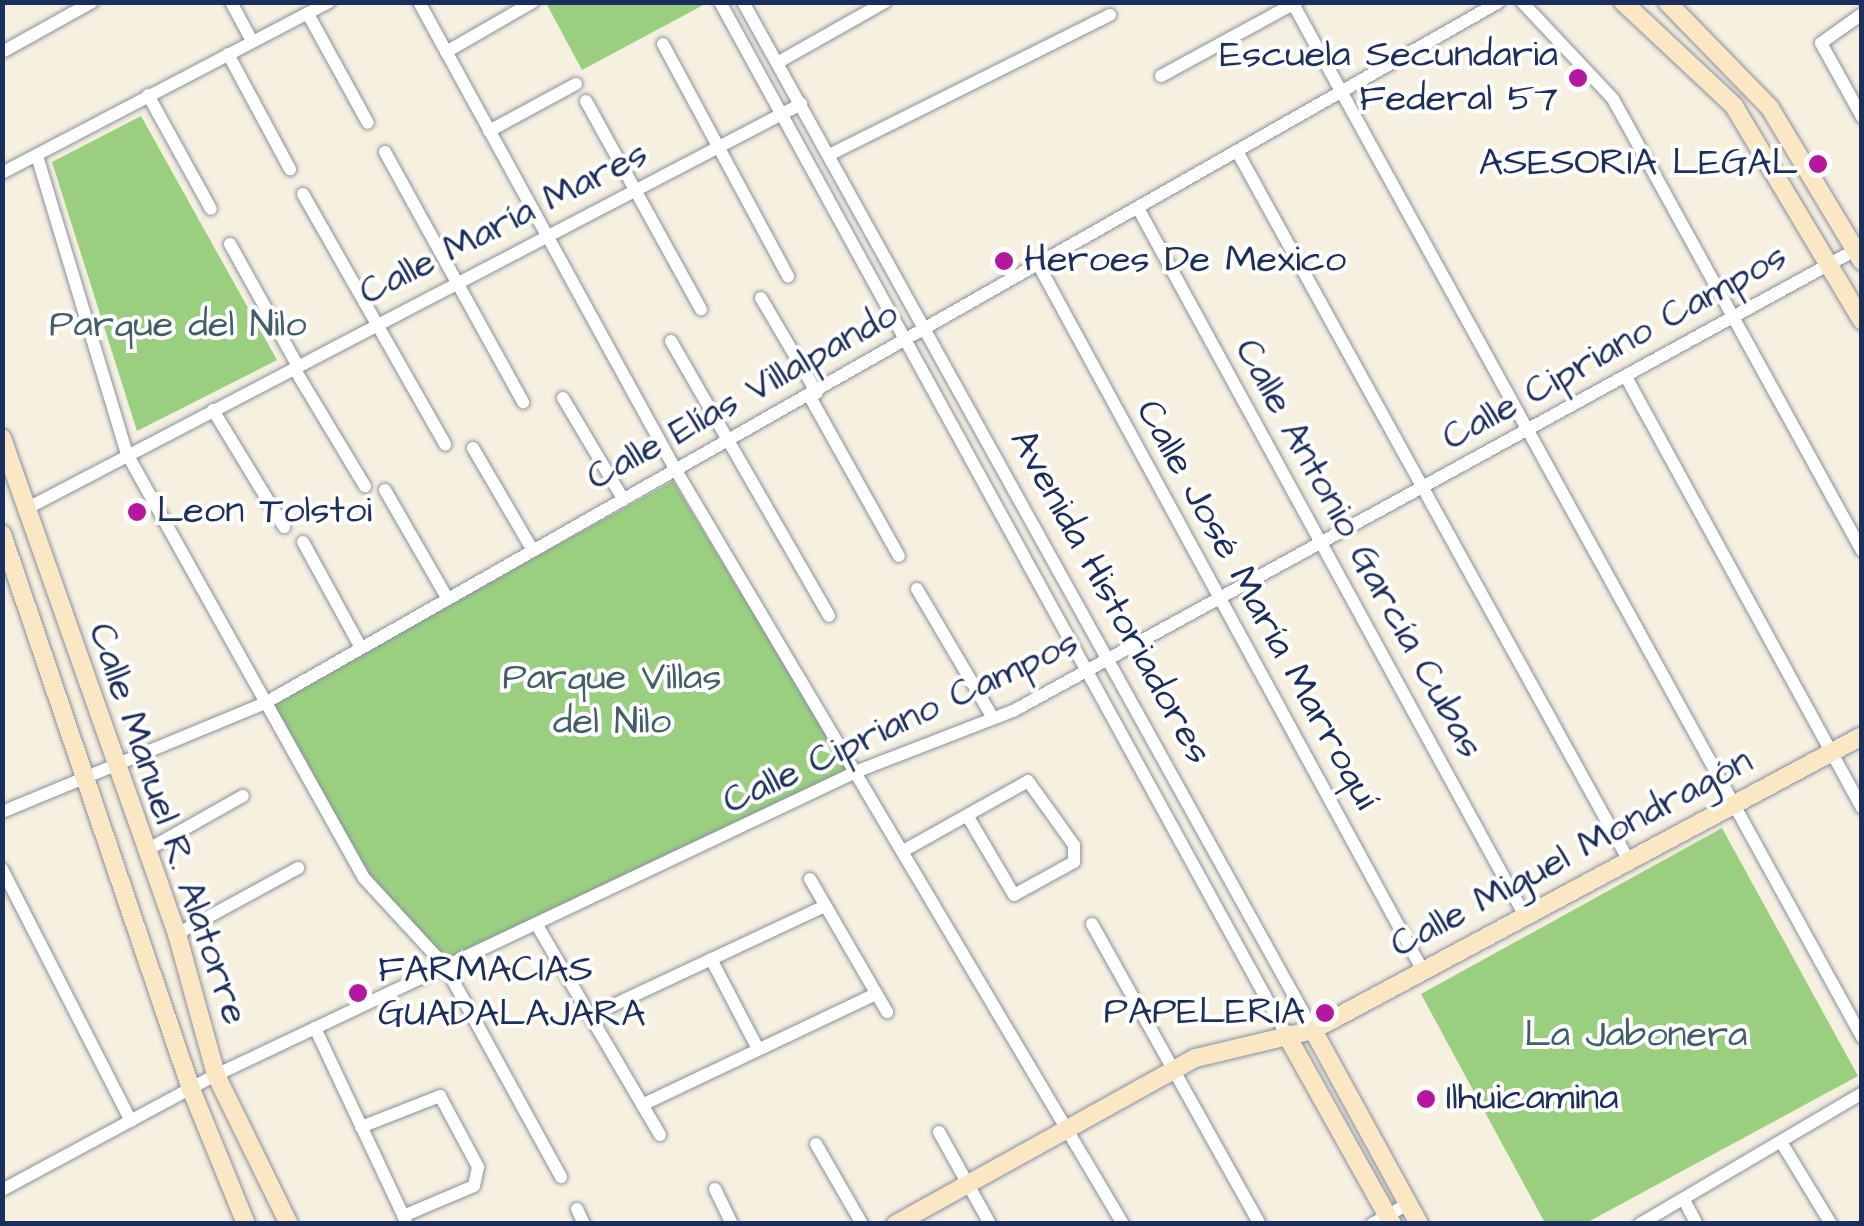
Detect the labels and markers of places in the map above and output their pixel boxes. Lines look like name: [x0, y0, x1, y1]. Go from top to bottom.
place label: Escuela Secundaria Federal 57: [1220, 33, 1558, 122]
marker: Escuela Secundaria Federal 57: [1567, 67, 1589, 89]
place label: ASESORIA LEGAL: [1479, 141, 1798, 187]
marker: ASESORIA LEGAL: [1807, 153, 1829, 175]
place label: Heroes De Mexico: [1024, 238, 1346, 284]
marker: Heroes De Mexico: [993, 250, 1015, 272]
place label: Leon Tolstoi: [157, 489, 372, 535]
marker: Leon Tolstoi: [126, 501, 148, 523]
place label: FARMACIAS GUADALAJARA: [378, 948, 646, 1038]
marker: FARMACIAS GUADALAJARA: [347, 982, 369, 1004]
place label: PAPELERIA: [1104, 990, 1305, 1036]
marker: PAPELERIA: [1314, 1002, 1336, 1024]
place label: Ilhuicamina: [1446, 1076, 1619, 1122]
marker: Ilhuicamina: [1415, 1088, 1437, 1110]

